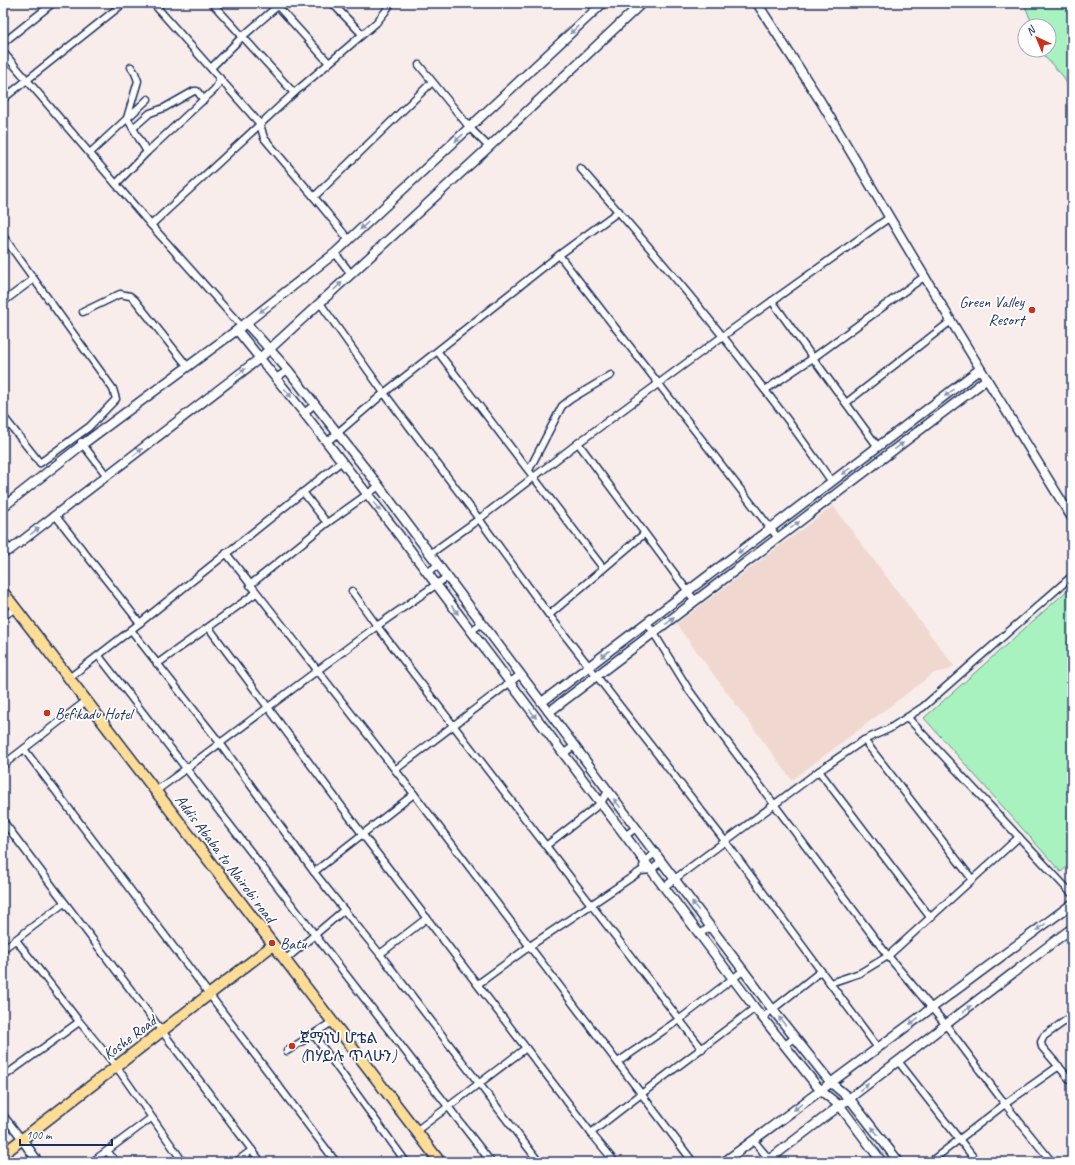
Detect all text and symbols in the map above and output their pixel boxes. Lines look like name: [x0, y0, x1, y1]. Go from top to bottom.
north arrow: [1017, 18, 1057, 58]
text: N: [1023, 22, 1039, 38]
one-way arrow: [569, 25, 579, 35]
one-way arrow: [454, 133, 464, 143]
one-way arrow: [359, 221, 369, 231]
one-way arrow: [333, 281, 343, 291]
place label: Green Valley Resort: [959, 292, 1027, 330]
one-way arrow: [258, 305, 269, 314]
marker: Green Valley Resort: [1027, 305, 1037, 315]
one-way arrow: [236, 369, 246, 377]
one-way arrow: [284, 388, 293, 398]
one-way arrow: [944, 388, 955, 397]
one-way arrow: [893, 442, 904, 450]
one-way arrow: [133, 448, 144, 456]
one-way arrow: [840, 467, 851, 476]
one-way arrow: [372, 501, 381, 512]
one-way arrow: [790, 521, 801, 529]
one-way arrow: [29, 526, 40, 535]
one-way arrow: [737, 546, 748, 554]
one-way arrow: [451, 605, 459, 616]
one-way arrow: [664, 617, 675, 625]
one-way arrow: [600, 650, 611, 658]
place label: Befikadu Hotel: [55, 704, 135, 724]
marker: Befikadu Hotel: [42, 708, 52, 718]
one-way arrow: [529, 709, 537, 720]
street label: Addis Ababa to Nairobi road: [170, 791, 282, 929]
one-way arrow: [613, 797, 621, 808]
one-way arrow: [691, 901, 700, 912]
one-way arrow: [1035, 923, 1046, 931]
place label: Batu: [280, 934, 308, 954]
marker: Batu: [267, 938, 277, 948]
one-way arrow: [962, 1005, 972, 1013]
street label: Koshe Road: [99, 1010, 162, 1064]
one-way arrow: [778, 1016, 786, 1027]
one-way arrow: [908, 1017, 919, 1025]
place label: ጀማነህ ሆቴል (በሃይሉ ጥላሁን): [300, 1028, 397, 1066]
marker: ጀማነህ ሆቴል (በሃይሉ ጥላሁን): [287, 1041, 297, 1051]
one-way arrow: [858, 1083, 869, 1092]
one-way arrow: [793, 1103, 803, 1111]
scale bar: [20, 1121, 112, 1147]
one-way arrow: [870, 1126, 879, 1137]
text: 100 m: [26, 1127, 53, 1143]

